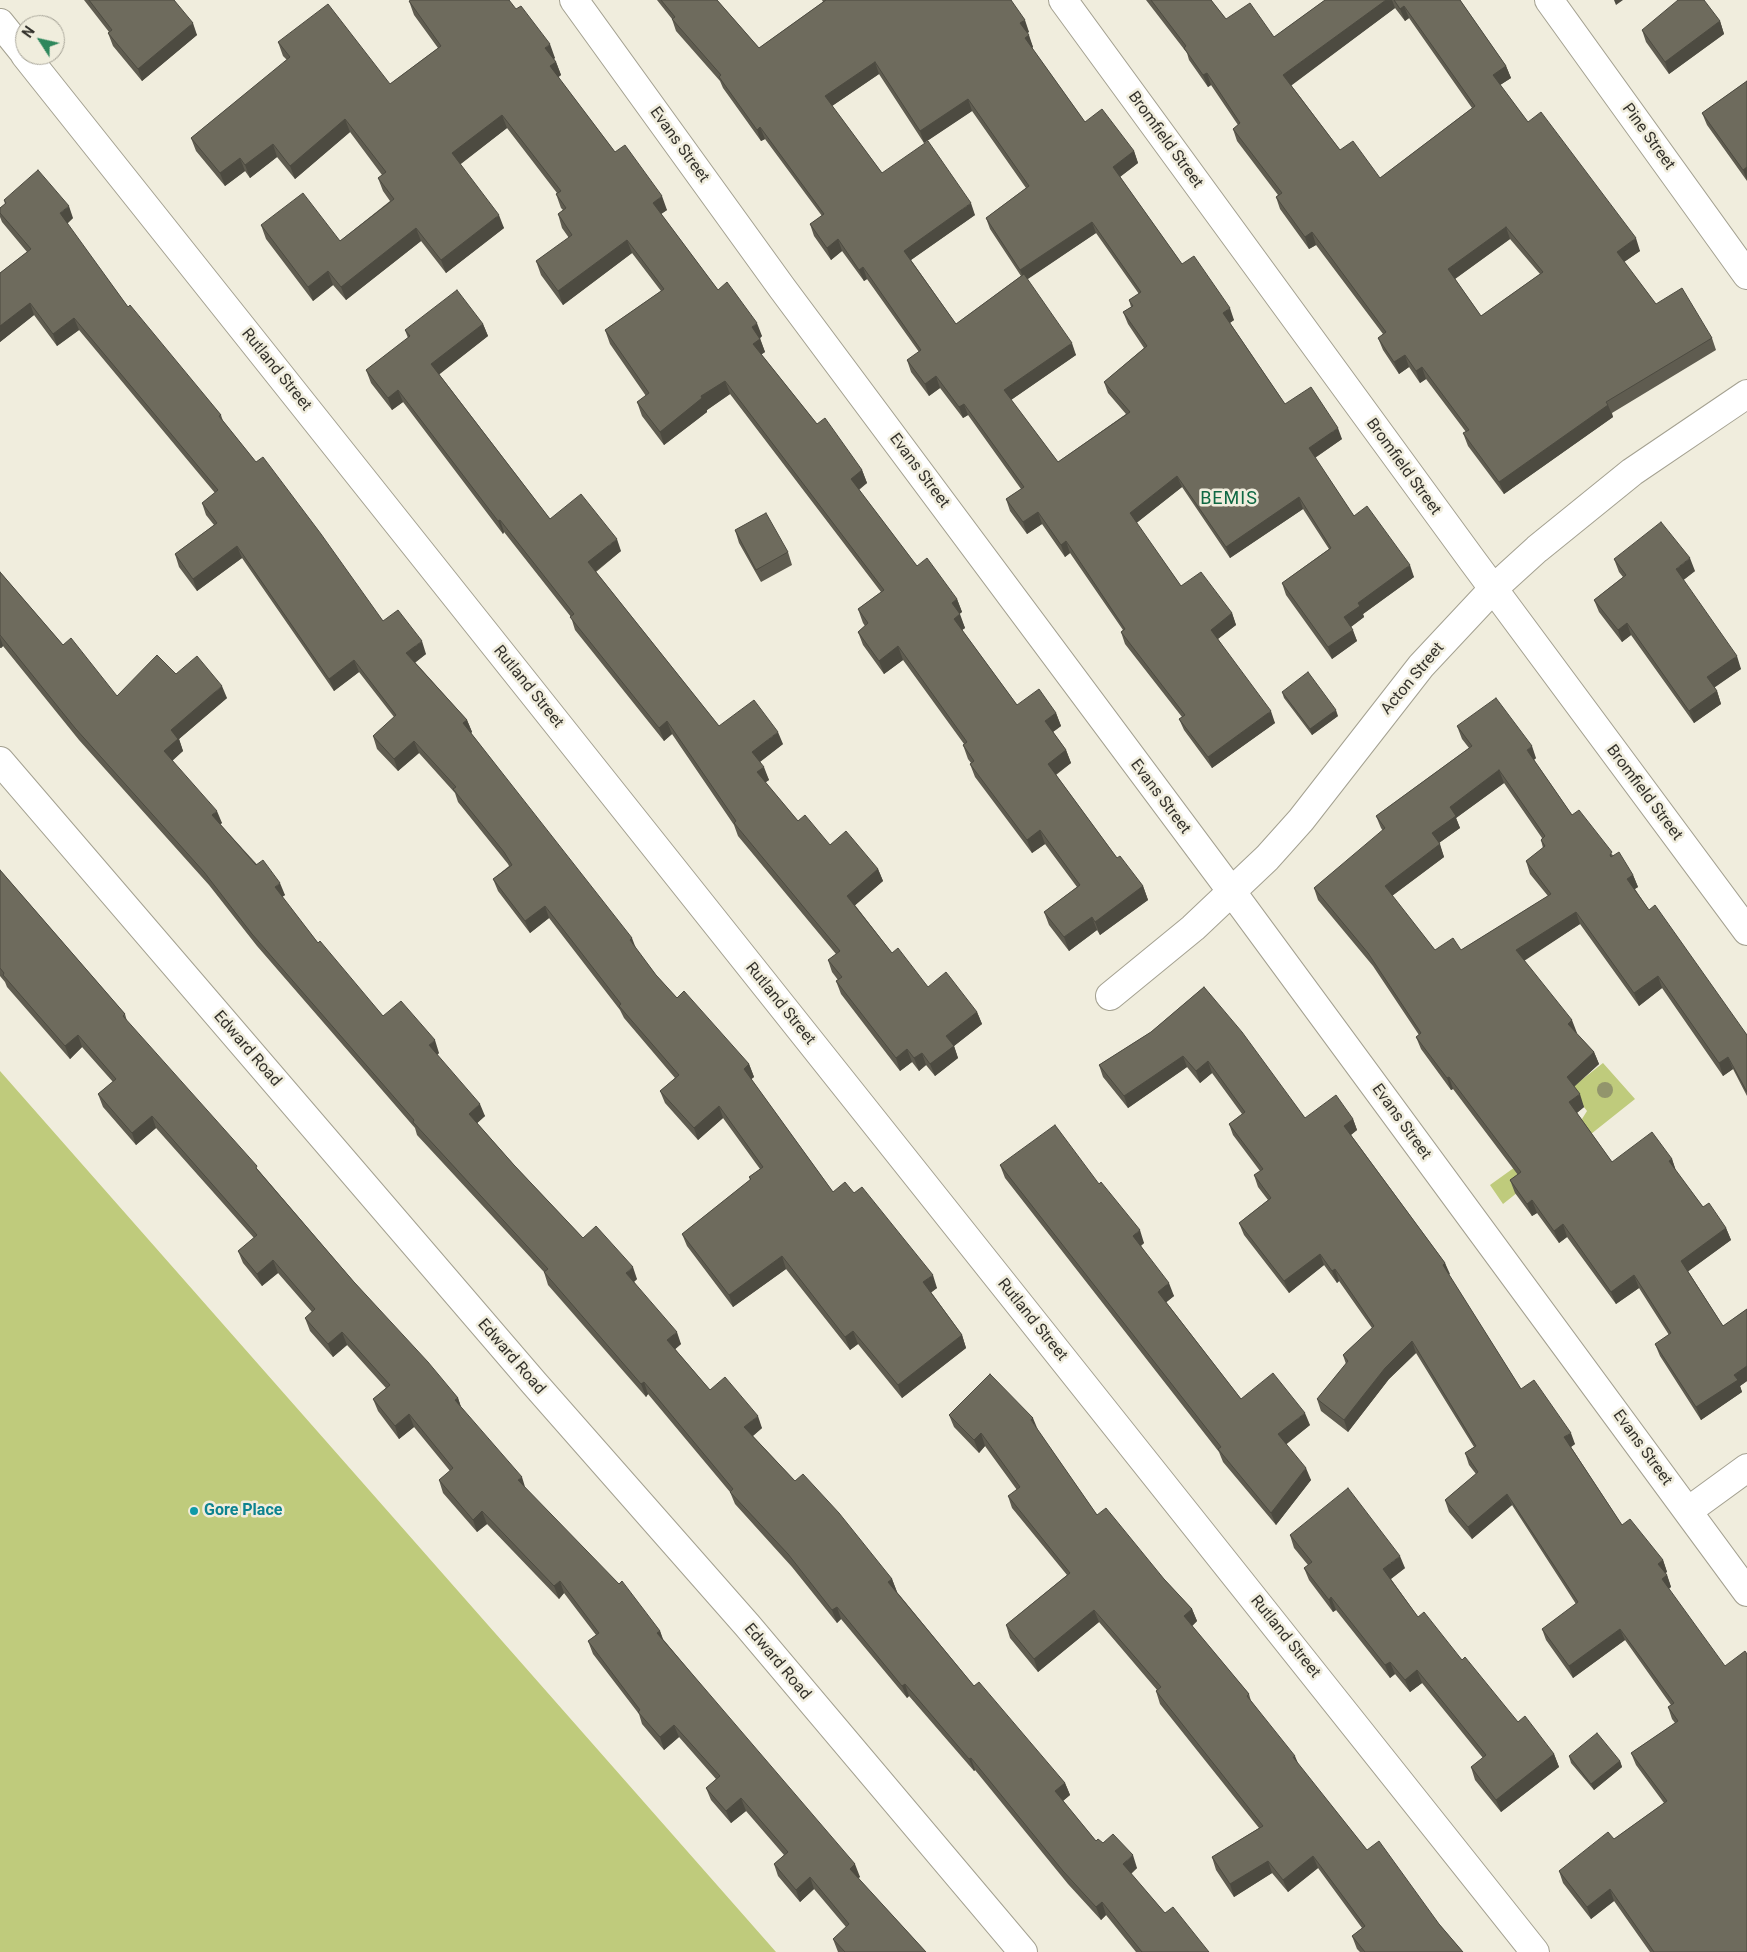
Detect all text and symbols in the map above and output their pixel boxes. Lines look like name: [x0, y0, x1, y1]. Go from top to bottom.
north arrow: [15, 15, 65, 65]
text: N: [19, 23, 38, 41]
street label: Bromfield Street: [1123, 88, 1207, 192]
street label: Pine Street: [1617, 100, 1679, 174]
street label: Evans Street: [645, 104, 713, 186]
street label: Rutland Street: [237, 325, 315, 415]
street label: Bromfield Street: [1361, 415, 1445, 519]
street label: Evans Street: [885, 430, 953, 512]
district label: BEMIS: [1200, 488, 1258, 510]
street label: Acton Street: [1377, 639, 1449, 719]
street label: Rutland Street: [489, 642, 567, 732]
street label: Bromfield Street: [1602, 741, 1686, 845]
street label: Evans Street: [1126, 756, 1194, 838]
street label: Rutland Street: [741, 959, 819, 1049]
street label: Edward Road: [209, 1007, 285, 1091]
street label: Evans Street: [1367, 1081, 1435, 1163]
street label: Rutland Street: [993, 1275, 1071, 1365]
street label: Edward Road: [473, 1315, 549, 1399]
street label: Evans Street: [1608, 1407, 1676, 1489]
place label: Gore Place: [204, 1501, 282, 1521]
marker: Gore Place: [188, 1505, 200, 1517]
street label: Rutland Street: [1246, 1592, 1324, 1682]
street label: Edward Road: [740, 1620, 814, 1704]

